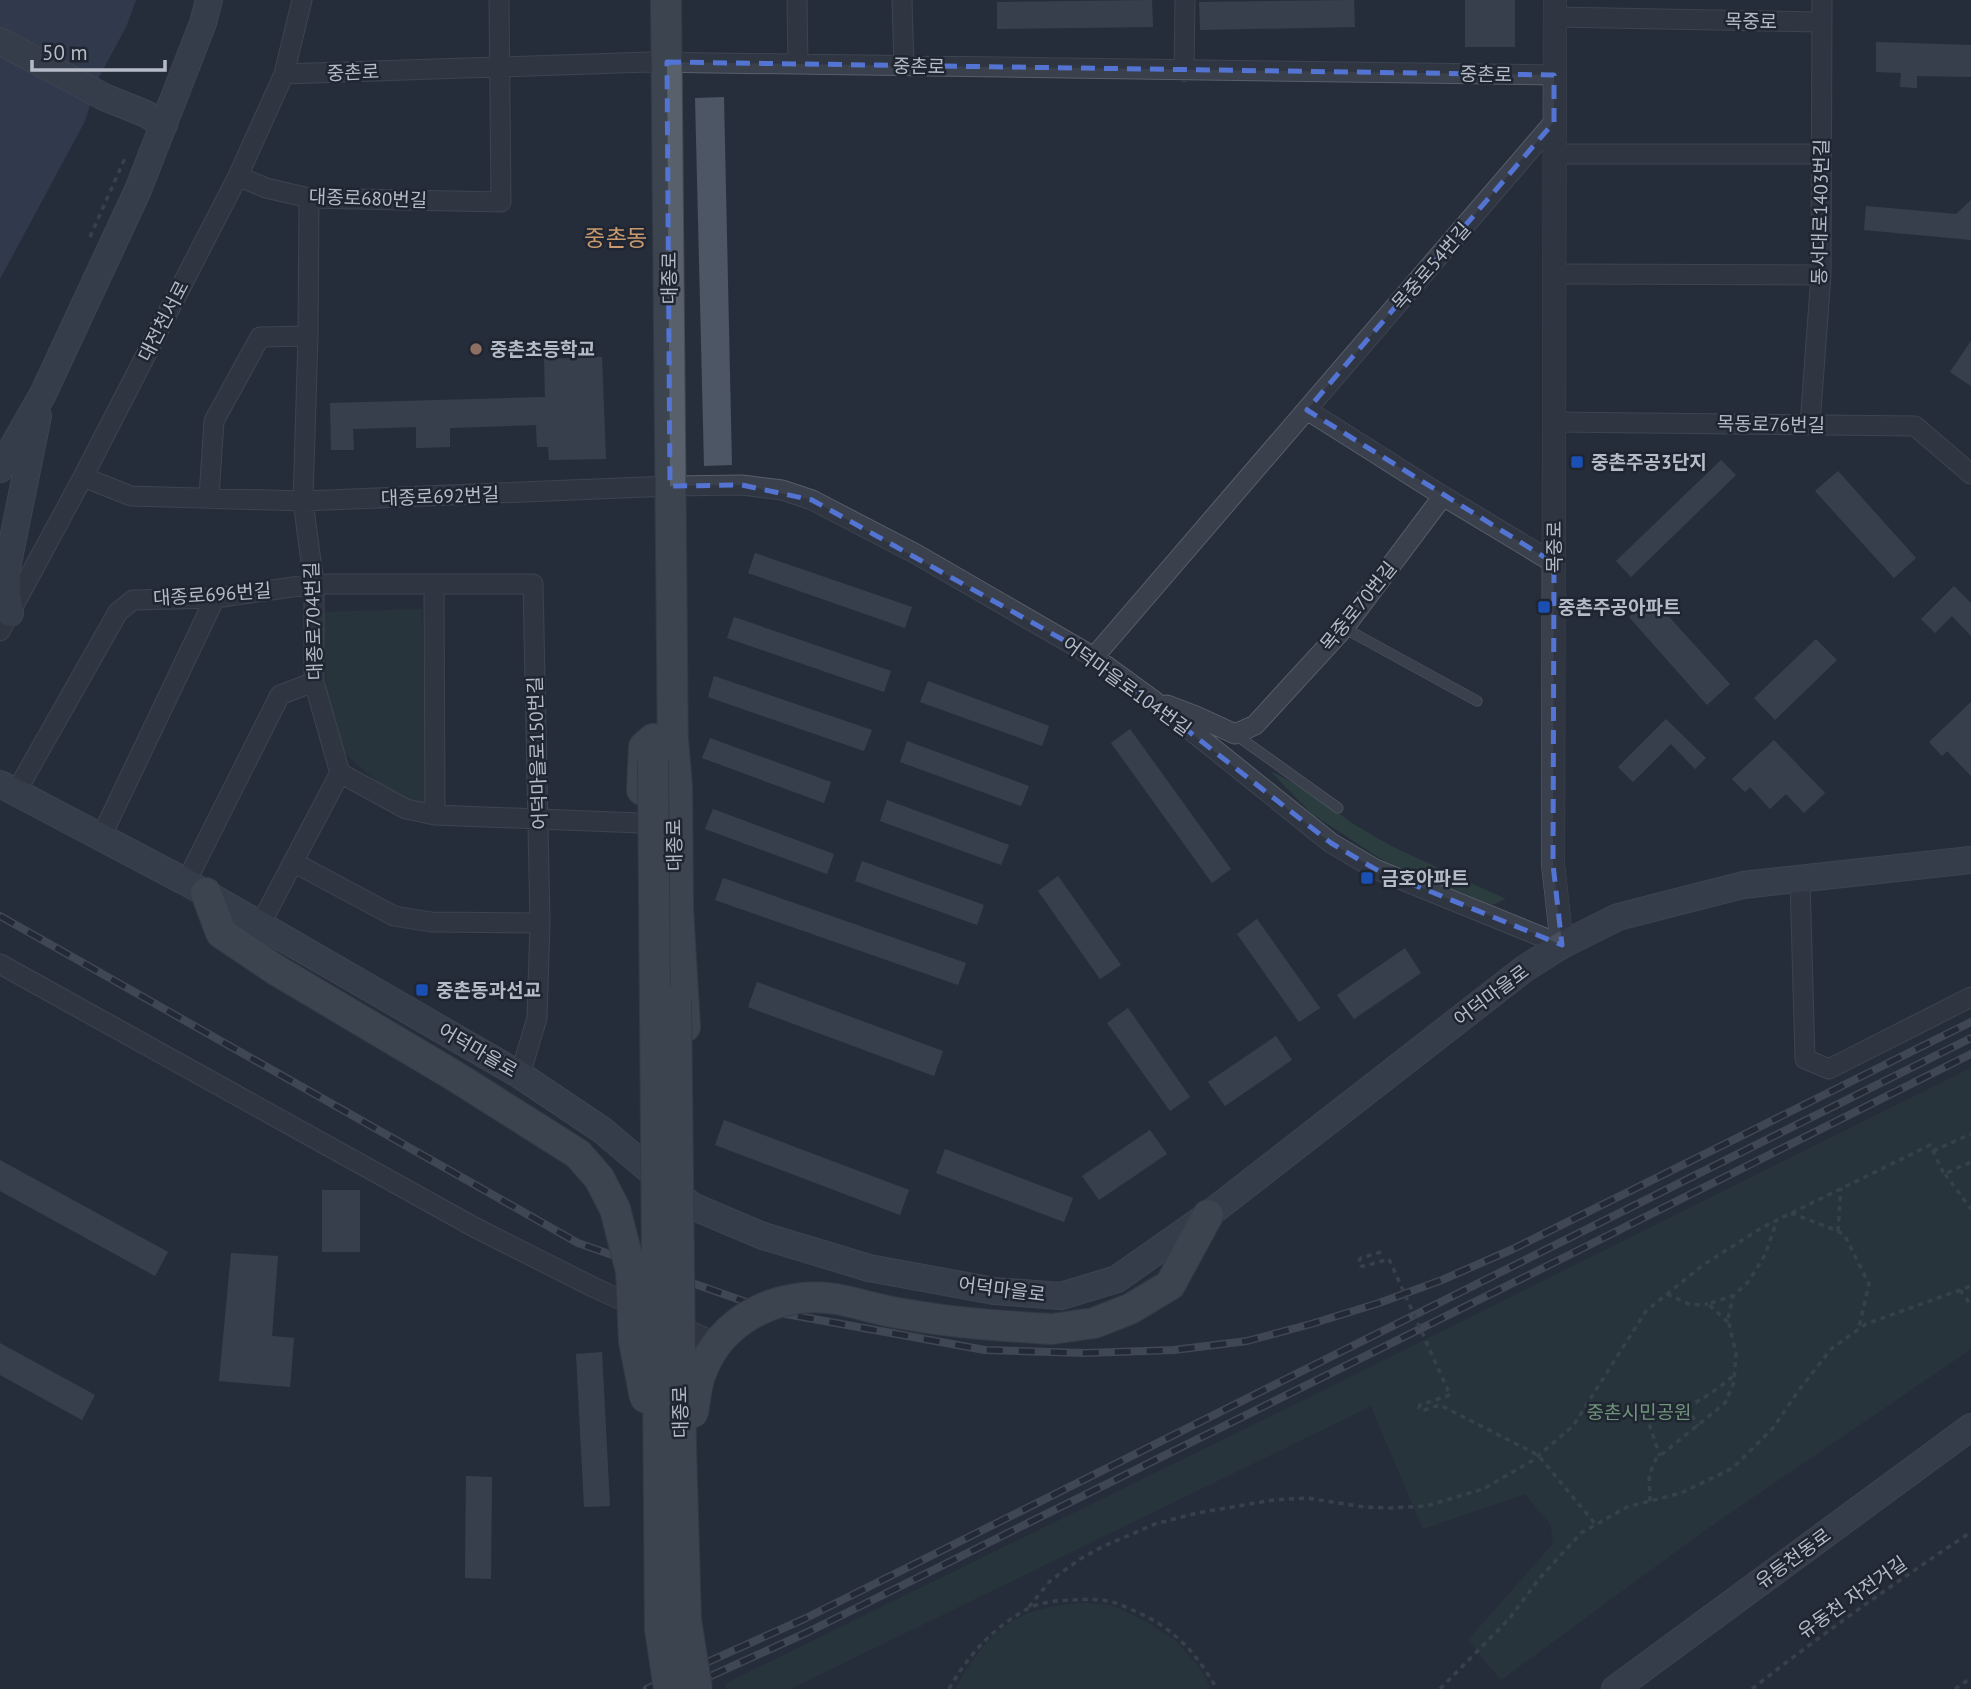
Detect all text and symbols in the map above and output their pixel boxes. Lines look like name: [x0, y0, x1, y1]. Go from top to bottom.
street label: 목중로: [1725, 9, 1777, 33]
scale bar: [32, 28, 164, 72]
text: 50 m: [42, 39, 88, 66]
street label: 중촌로: [893, 54, 945, 78]
street label: 중촌로: [326, 59, 380, 85]
street label: 중촌로: [1460, 62, 1512, 86]
street label: 동서대로1403번길: [1807, 139, 1833, 285]
street label: 대종로680번길: [308, 184, 428, 212]
street label: 목중로54번길: [1386, 217, 1476, 315]
district label: 중촌동: [584, 223, 648, 252]
street label: 대종로: [657, 252, 681, 304]
street label: 대전천서로: [132, 277, 194, 365]
place label: 중촌초등학교: [490, 337, 595, 361]
marker: 중촌초등학교: [468, 341, 484, 357]
street label: 목동로76번길: [1717, 411, 1825, 437]
place label: 중촌주공3단지: [1591, 450, 1707, 474]
marker: 중촌주공3단지: [1569, 454, 1585, 470]
street label: 대종로692번길: [380, 482, 500, 510]
street label: 목중로: [1542, 521, 1566, 573]
street label: 목중로70번길: [1315, 556, 1401, 656]
street label: 대종로704번길: [299, 561, 327, 681]
street label: 대종로696번길: [152, 578, 272, 610]
place label: 중촌주공아파트: [1558, 595, 1680, 619]
marker: 중촌주공아파트: [1536, 599, 1552, 615]
street label: 어덕마을로104번길: [1058, 631, 1196, 741]
street label: 어덕마을로150번길: [522, 676, 552, 830]
street label: 대종로: [662, 819, 686, 871]
place label: 금호아파트: [1381, 866, 1468, 890]
marker: 금호아파트: [1359, 870, 1375, 886]
street label: 어덕마을로: [1449, 959, 1533, 1031]
place label: 중촌동과선교: [436, 978, 541, 1002]
marker: 중촌동과선교: [414, 982, 430, 998]
street label: 어덕마을로: [434, 1018, 522, 1082]
street label: 어덕마을로: [957, 1272, 1047, 1306]
street label: 대종로: [668, 1386, 692, 1438]
park label: 중촌시민공원: [1587, 1400, 1691, 1424]
street label: 유등천동로: [1751, 1523, 1835, 1593]
street label: 유동천 자전거길: [1793, 1551, 1911, 1643]

